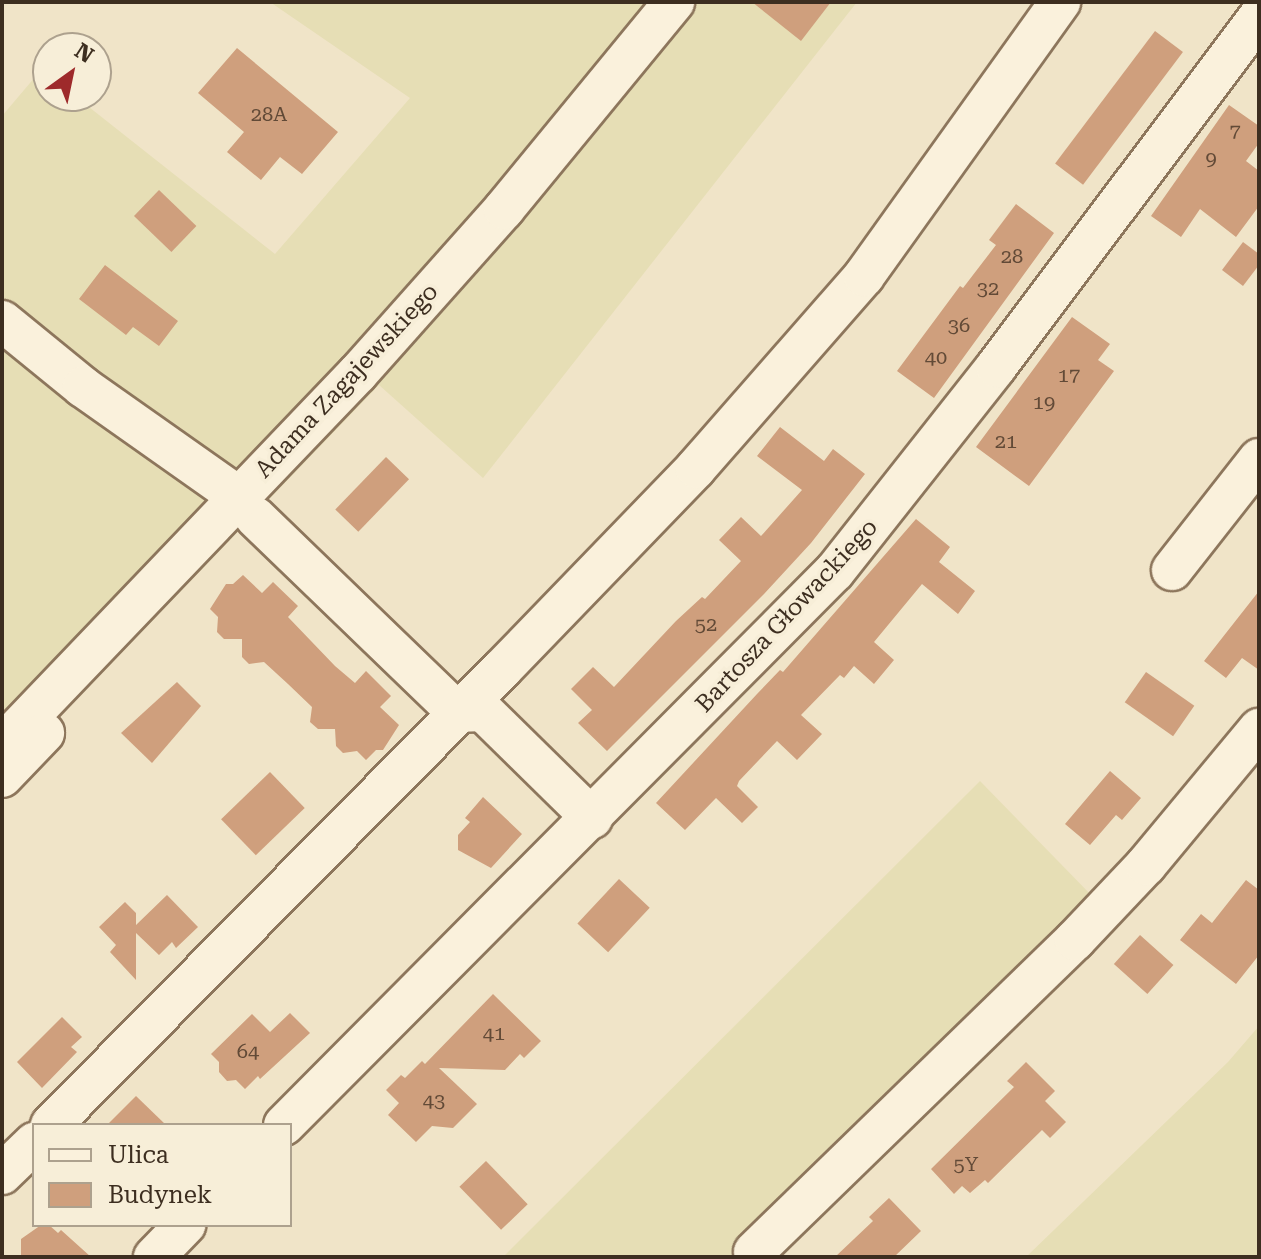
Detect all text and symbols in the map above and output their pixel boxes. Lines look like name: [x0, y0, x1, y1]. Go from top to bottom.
north arrow: [32, 32, 112, 112]
text: N: [70, 38, 98, 68]
house number: 28A: [251, 102, 287, 126]
house number: 7: [1229, 119, 1241, 143]
house number: 9: [1205, 146, 1217, 170]
house number: 28: [1001, 244, 1023, 268]
house number: 32: [977, 276, 999, 300]
street label: Adama Zagajewskiego: [249, 278, 445, 484]
house number: 36: [948, 313, 970, 337]
house number: 40: [925, 345, 947, 369]
house number: 17: [1058, 363, 1080, 387]
house number: 19: [1033, 390, 1055, 414]
house number: 21: [995, 429, 1017, 453]
street label: Bartosza Głowackiego: [690, 513, 884, 719]
house number: 52: [695, 612, 717, 636]
house number: 41: [483, 1021, 505, 1045]
house number: 64: [237, 1039, 259, 1063]
house number: 43: [423, 1088, 445, 1112]
legend: [32, 1123, 292, 1227]
text: Ulica: [108, 1141, 169, 1169]
house number: 5Y: [954, 1152, 978, 1176]
text: Budynek: [108, 1181, 212, 1209]

